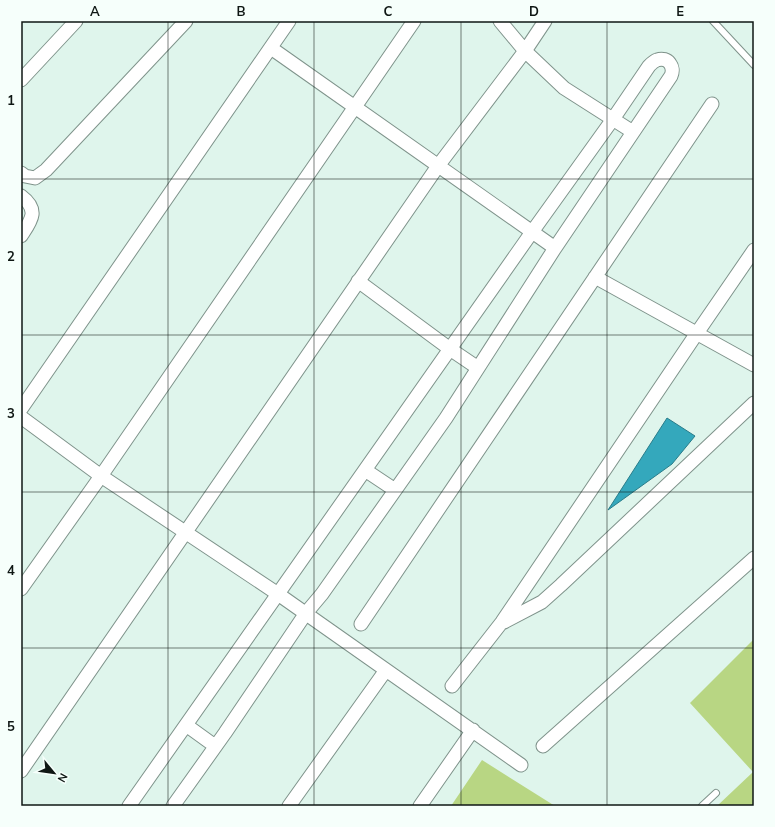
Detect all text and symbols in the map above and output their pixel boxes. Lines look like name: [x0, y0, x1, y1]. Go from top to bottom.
text: A: [90, 3, 100, 19]
text: B: [237, 3, 246, 19]
text: C: [384, 3, 393, 19]
text: D: [529, 3, 539, 19]
text: E: [676, 3, 684, 19]
text: 1: [7, 92, 15, 108]
text: 2: [7, 248, 15, 264]
text: 3: [7, 405, 15, 421]
text: 4: [7, 562, 15, 578]
text: 5: [7, 718, 15, 734]
north arrow: [34, 753, 74, 793]
text: N: [55, 771, 71, 785]

